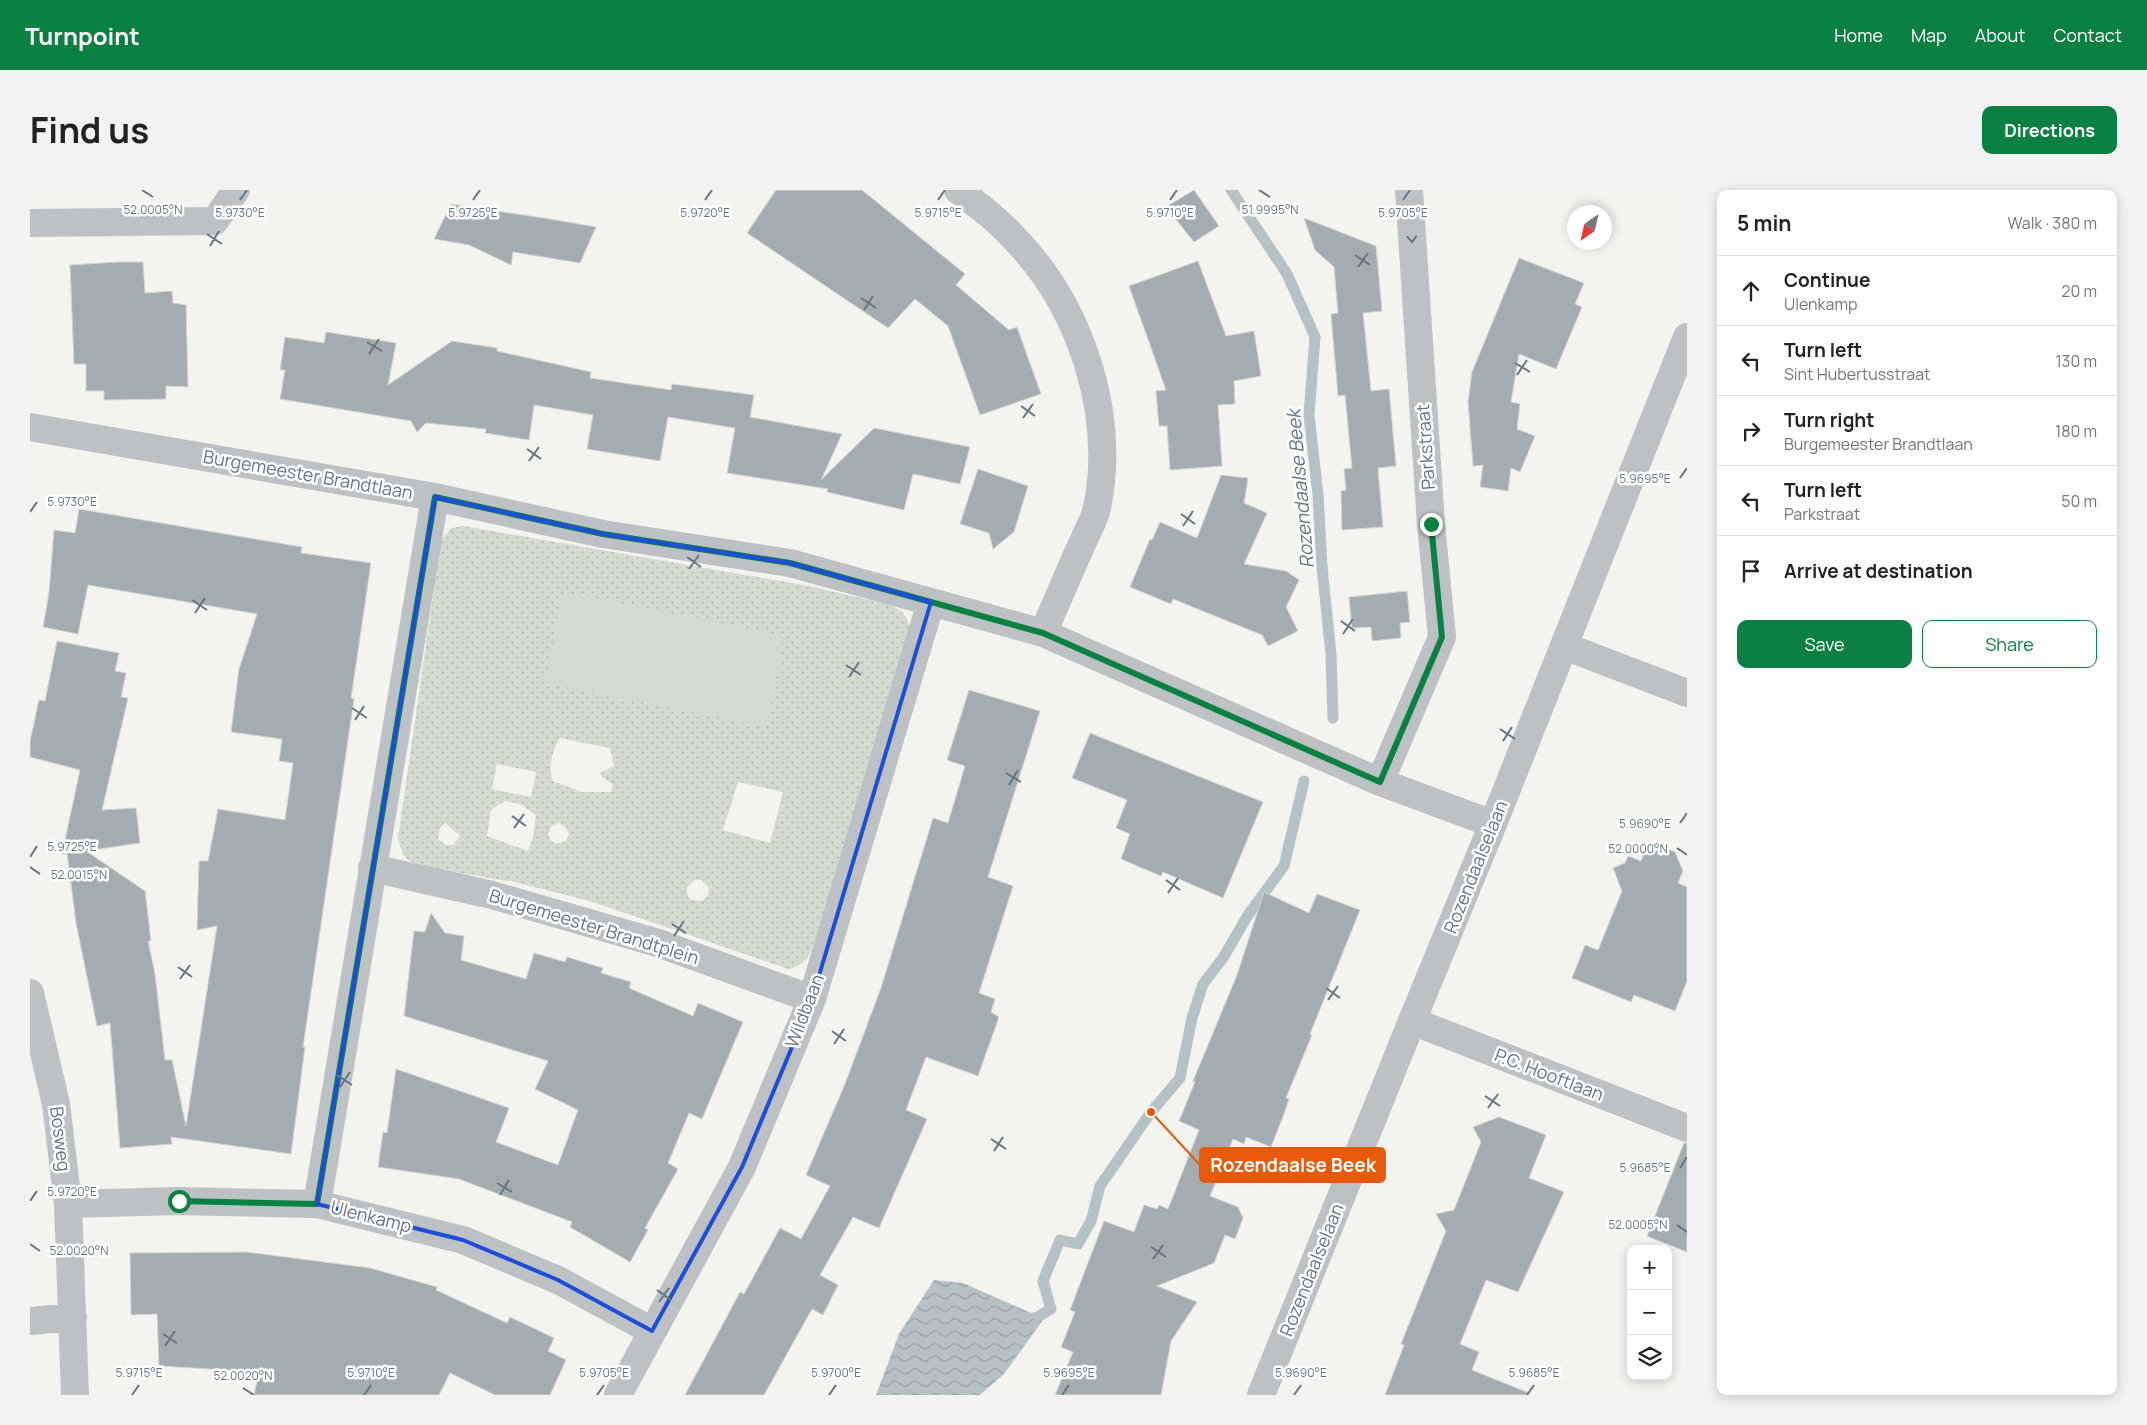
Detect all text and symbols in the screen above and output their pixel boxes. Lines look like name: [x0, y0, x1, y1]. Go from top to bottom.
text: Turnpoint: [25, 19, 140, 52]
text: Home: [1834, 23, 1883, 47]
text: Map: [1911, 23, 1947, 47]
text: About: [1975, 23, 2025, 47]
text: Contact: [2053, 23, 2122, 47]
text: Find us: [30, 106, 149, 154]
button: Directions: [1982, 106, 2117, 154]
text: 52.0005°N: [124, 201, 182, 218]
text: 51.9995°N: [1241, 201, 1299, 218]
text: 5.9730°E: [215, 204, 265, 221]
text: 5.9725°E: [448, 204, 498, 221]
text: 5.9720°E: [680, 204, 730, 221]
text: 5.9715°E: [914, 204, 962, 221]
text: 5.9710°E: [1146, 204, 1194, 221]
text: 5.9705°E: [1378, 204, 1428, 221]
north arrow: [1567, 205, 1612, 250]
text: 5 min: [1737, 209, 1791, 237]
text: Walk · 380 m: [2008, 212, 2097, 234]
one-way arrow: [1406, 235, 1417, 243]
text: Continue: [1784, 267, 1870, 293]
icon: ahead: [1737, 277, 1765, 305]
text: 20 m: [2061, 280, 2097, 302]
text: Ulenkamp: [1784, 293, 1857, 315]
text: Turn left: [1784, 337, 1862, 363]
icon: left: [1737, 347, 1765, 375]
text: 130 m: [2055, 350, 2097, 372]
text: Sint Hubertusstraat: [1784, 363, 1931, 385]
street label: Parkstraat: [1410, 403, 1440, 491]
water label: Rozendaalse Beek: [1280, 406, 1320, 569]
text: Turn right: [1784, 407, 1874, 433]
icon: right: [1737, 417, 1765, 445]
text: 180 m: [2055, 420, 2097, 442]
text: Burgemeester Brandtlaan: [1784, 433, 1973, 455]
street label: Burgemeester Brandtlaan: [201, 444, 415, 504]
text: 5.9695°E: [1619, 470, 1671, 487]
text: Turn left: [1784, 477, 1862, 503]
icon: left: [1737, 487, 1765, 515]
text: 50 m: [2061, 490, 2097, 512]
text: 5.9730°E: [47, 493, 97, 510]
text: Parkstraat: [1784, 503, 1860, 525]
route end: [1420, 513, 1443, 536]
icon: arrive: [1737, 557, 1765, 585]
text: Arrive at destination: [1784, 558, 1973, 584]
button: Save: [1737, 620, 1912, 668]
button: Share: [1922, 620, 2097, 668]
street label: Rozendaalselaan: [1438, 797, 1513, 937]
text: 5.9690°E: [1619, 815, 1671, 832]
text: 5.9725°E: [47, 838, 97, 855]
text: 52.0000°N: [1608, 840, 1668, 857]
text: 52.0015°N: [51, 866, 107, 883]
street label: Burgemeester Brandtplein: [487, 883, 702, 969]
street label: Wildbaan: [779, 970, 829, 1051]
street label: P.C. Hooftlaan: [1491, 1042, 1607, 1106]
street label: Bosweg: [45, 1105, 77, 1173]
callout: Rozendaalse Beek: [1200, 1148, 1385, 1182]
text: Rozendaalse Beek: [1210, 1152, 1377, 1178]
text: 5.9685°E: [1619, 1159, 1671, 1176]
text: 5.9720°E: [47, 1183, 97, 1200]
route start: [168, 1190, 191, 1213]
street label: Ulenkamp: [328, 1194, 414, 1238]
street label: Rozendaalselaan: [1274, 1200, 1349, 1340]
text: 52.0005°N: [1609, 1216, 1667, 1233]
text: 52.0020°N: [50, 1242, 108, 1259]
map controls: [1627, 1245, 1672, 1380]
button: +: [1627, 1245, 1672, 1290]
button: −: [1627, 1290, 1672, 1335]
button: layers: [1627, 1335, 1672, 1380]
text: 5.9715°E: [115, 1364, 163, 1381]
text: 5.9710°E: [347, 1364, 395, 1381]
text: 5.9705°E: [579, 1364, 629, 1381]
text: 5.9700°E: [811, 1364, 861, 1381]
text: 5.9695°E: [1043, 1364, 1095, 1381]
text: 5.9690°E: [1275, 1364, 1327, 1381]
text: 5.9685°E: [1508, 1364, 1560, 1381]
text: 52.0020°N: [214, 1367, 272, 1384]

